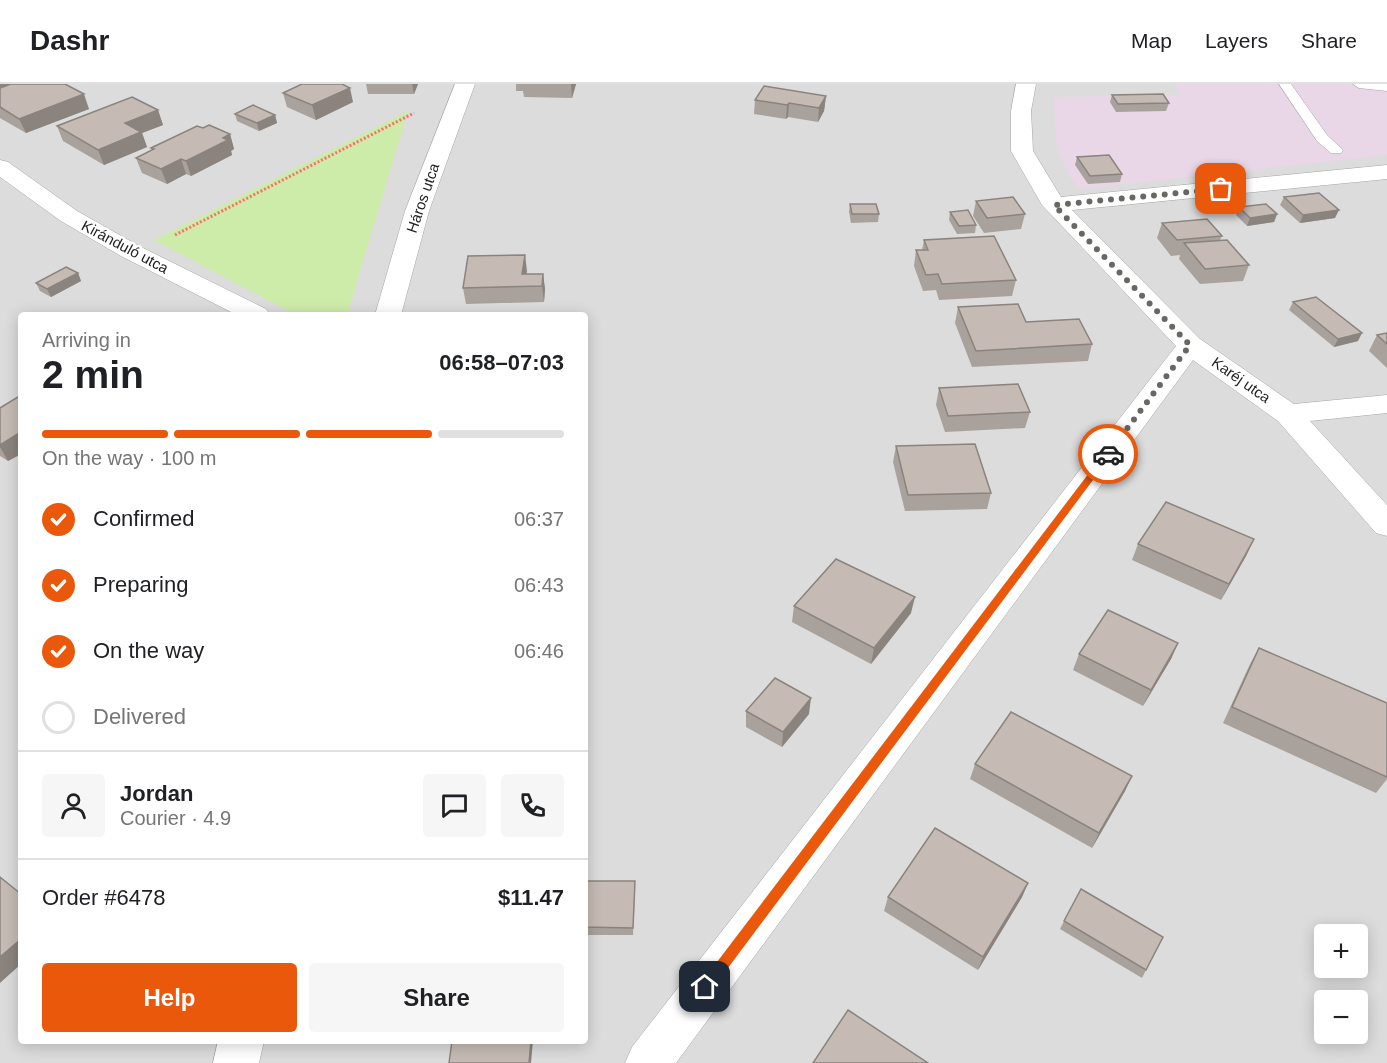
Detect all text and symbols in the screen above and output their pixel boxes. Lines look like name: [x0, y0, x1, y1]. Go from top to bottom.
text: Dashr: [30, 25, 109, 56]
text: Map: [1131, 29, 1172, 52]
text: Layers: [1205, 29, 1268, 52]
text: Share: [1301, 29, 1357, 52]
street label: Háros utca: [403, 160, 443, 235]
pin: [1195, 163, 1246, 214]
icon: bag: [1204, 172, 1237, 205]
street label: Kiránduló utca: [79, 217, 172, 277]
text: Arriving in: [42, 329, 131, 351]
text: 06:58–07:03: [439, 350, 564, 375]
text: 2 min: [42, 353, 144, 396]
street label: Karéj utca: [1209, 353, 1274, 406]
courier: [1078, 424, 1138, 484]
icon: car: [1092, 438, 1125, 471]
text: On the way · 100 m: [42, 447, 217, 469]
icon: check: [42, 503, 75, 536]
text: Confirmed: [93, 506, 194, 531]
text: 06:37: [514, 508, 564, 530]
icon: check: [42, 569, 75, 602]
text: Preparing: [93, 572, 188, 597]
text: 06:43: [514, 574, 564, 596]
icon: check: [42, 635, 75, 668]
text: On the way: [93, 638, 204, 663]
text: 06:46: [514, 640, 564, 662]
text: Delivered: [93, 704, 186, 729]
button: person: [42, 774, 105, 837]
button: chat: [423, 774, 486, 837]
button: phone: [501, 774, 564, 837]
text: Jordan: [120, 781, 193, 806]
text: Courier · 4.9: [120, 807, 231, 829]
text: Order #6478: [42, 885, 166, 910]
text: $11.47: [498, 885, 564, 910]
map controls: [1314, 924, 1368, 1044]
button: +: [1314, 924, 1368, 978]
pin: [679, 961, 730, 1012]
button: Help: [42, 963, 297, 1032]
button: Share: [309, 963, 564, 1032]
icon: home: [688, 970, 721, 1003]
button: −: [1314, 990, 1368, 1044]

